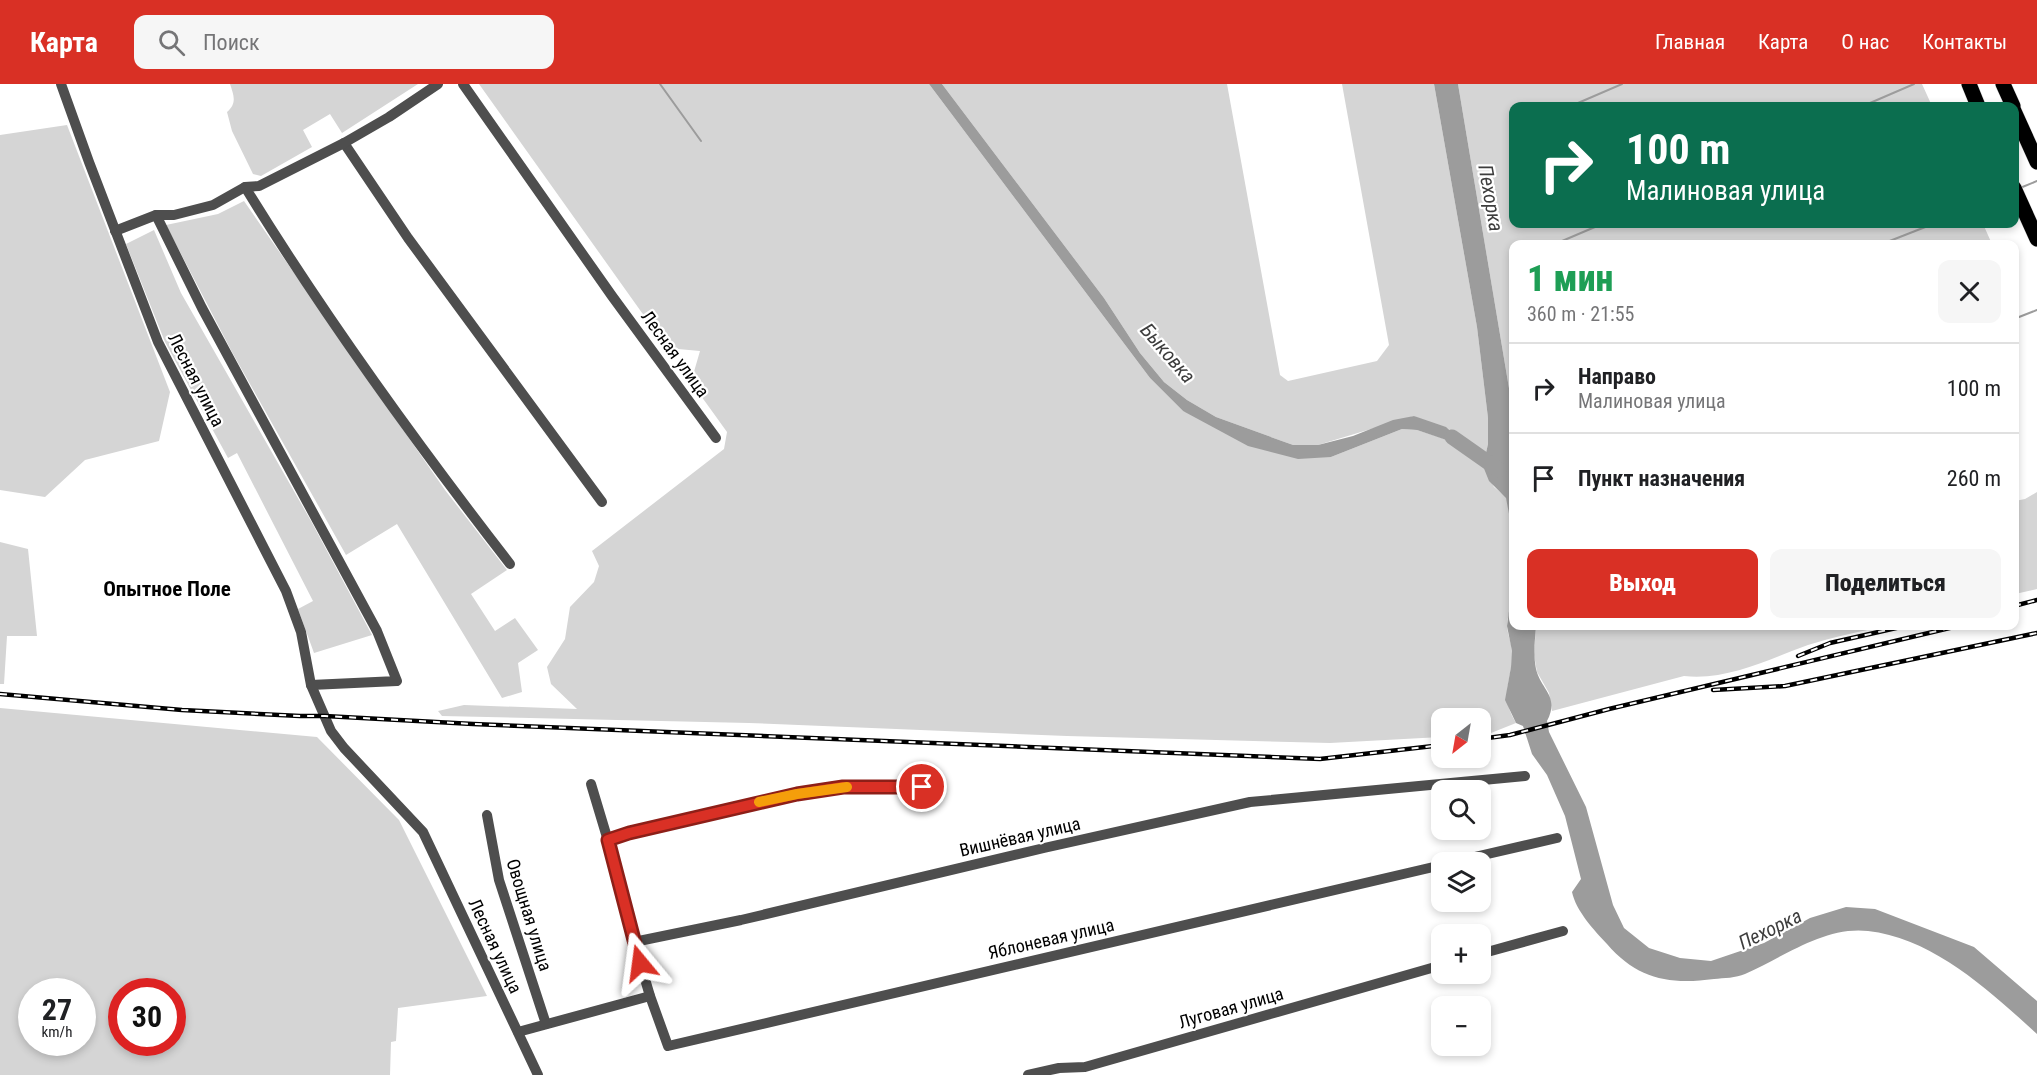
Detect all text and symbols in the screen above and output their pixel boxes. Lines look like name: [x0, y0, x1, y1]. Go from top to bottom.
search box: [134, 15, 554, 69]
text: Карта: [30, 26, 98, 59]
icon: search: [155, 26, 188, 59]
text: Поиск: [203, 30, 260, 55]
text: Главная: [1655, 30, 1725, 54]
text: Карта: [1758, 30, 1808, 54]
text: О нас: [1841, 30, 1889, 54]
text: Контакты: [1922, 30, 2007, 54]
text: 100 m: [1626, 125, 1731, 174]
icon: right: [1527, 126, 1605, 204]
water label: Пехорка: [1473, 163, 1509, 233]
text: Малиновая улица: [1626, 175, 1825, 207]
text: 1 мин: [1527, 258, 1613, 300]
button: close: [1938, 260, 2001, 323]
text: 360 m · 21:55: [1527, 302, 1634, 326]
street label: Лесная улица: [637, 306, 714, 401]
water label: Быковка: [1136, 318, 1200, 388]
street label: Лесная улица: [164, 330, 229, 430]
text: Направо: [1578, 364, 1656, 389]
icon: right: [1527, 372, 1560, 405]
text: 100 m: [1947, 376, 2001, 401]
text: Малиновая улица: [1578, 389, 1726, 413]
icon: arrive: [1527, 462, 1560, 495]
text: Пункт назначения: [1578, 466, 1745, 491]
text: 260 m: [1947, 466, 2001, 491]
button: Выход: [1527, 549, 1758, 618]
button: Поделиться: [1770, 549, 2001, 618]
district label: Опытное Поле: [103, 577, 231, 601]
north arrow: [1431, 708, 1491, 768]
map controls: [1431, 708, 1491, 1056]
pin: [896, 761, 947, 812]
icon: arrive: [905, 770, 938, 803]
button: search: [1431, 780, 1491, 840]
street label: Вишнёвая улица: [957, 812, 1082, 861]
button: layers: [1431, 852, 1491, 912]
street label: Овощная улица: [502, 856, 556, 973]
street label: Лесная улица: [464, 895, 527, 996]
water label: Пехорка: [1734, 903, 1806, 955]
street label: Яблоневая улица: [986, 914, 1116, 963]
button: +: [1431, 924, 1491, 984]
position arrow: [608, 931, 672, 995]
speed limit sign: 30: [108, 978, 186, 1056]
street label: Луговая улица: [1176, 983, 1286, 1033]
text: 27: [42, 992, 72, 1027]
button: −: [1431, 996, 1491, 1056]
text: km/h: [42, 1023, 72, 1041]

